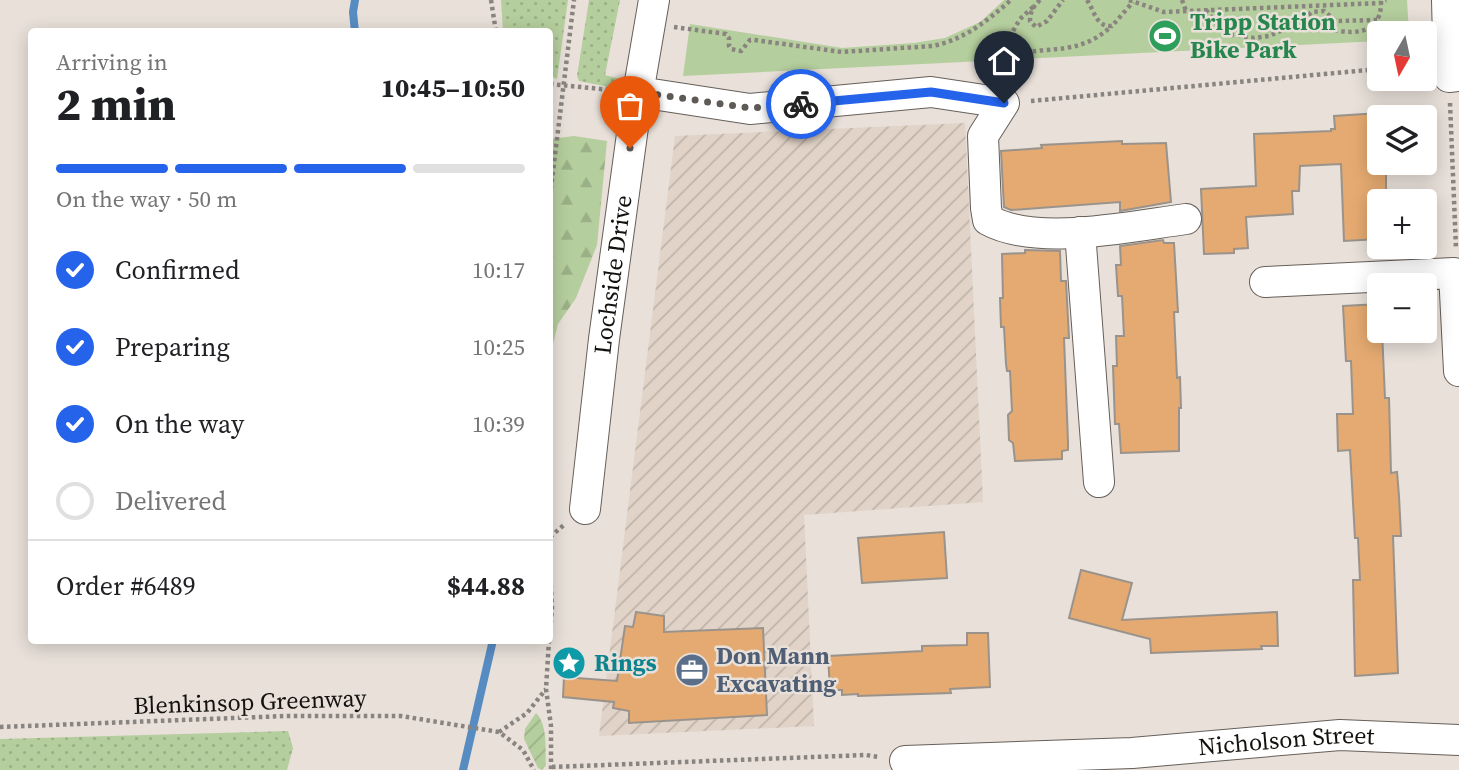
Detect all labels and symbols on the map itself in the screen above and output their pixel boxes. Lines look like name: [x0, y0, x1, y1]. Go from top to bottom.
place label: Tripp Station Bike Park: [1190, 5, 1336, 66]
sports icon: Tripp Station Bike Park: [1146, 17, 1184, 55]
north arrow: [1367, 21, 1437, 91]
pin: [974, 31, 1034, 103]
courier: [766, 69, 836, 139]
pin: [600, 76, 660, 148]
street label: Lochside Drive: [585, 193, 640, 356]
place label: Don Mann Excavating: [716, 639, 836, 700]
place icon: Rings: [550, 644, 588, 682]
place label: Rings: [594, 646, 657, 679]
office icon: Don Mann Excavating: [673, 651, 711, 689]
street label: Blenkinsop Greenway: [133, 681, 368, 722]
street label: Nicholson Street: [1197, 718, 1375, 763]

